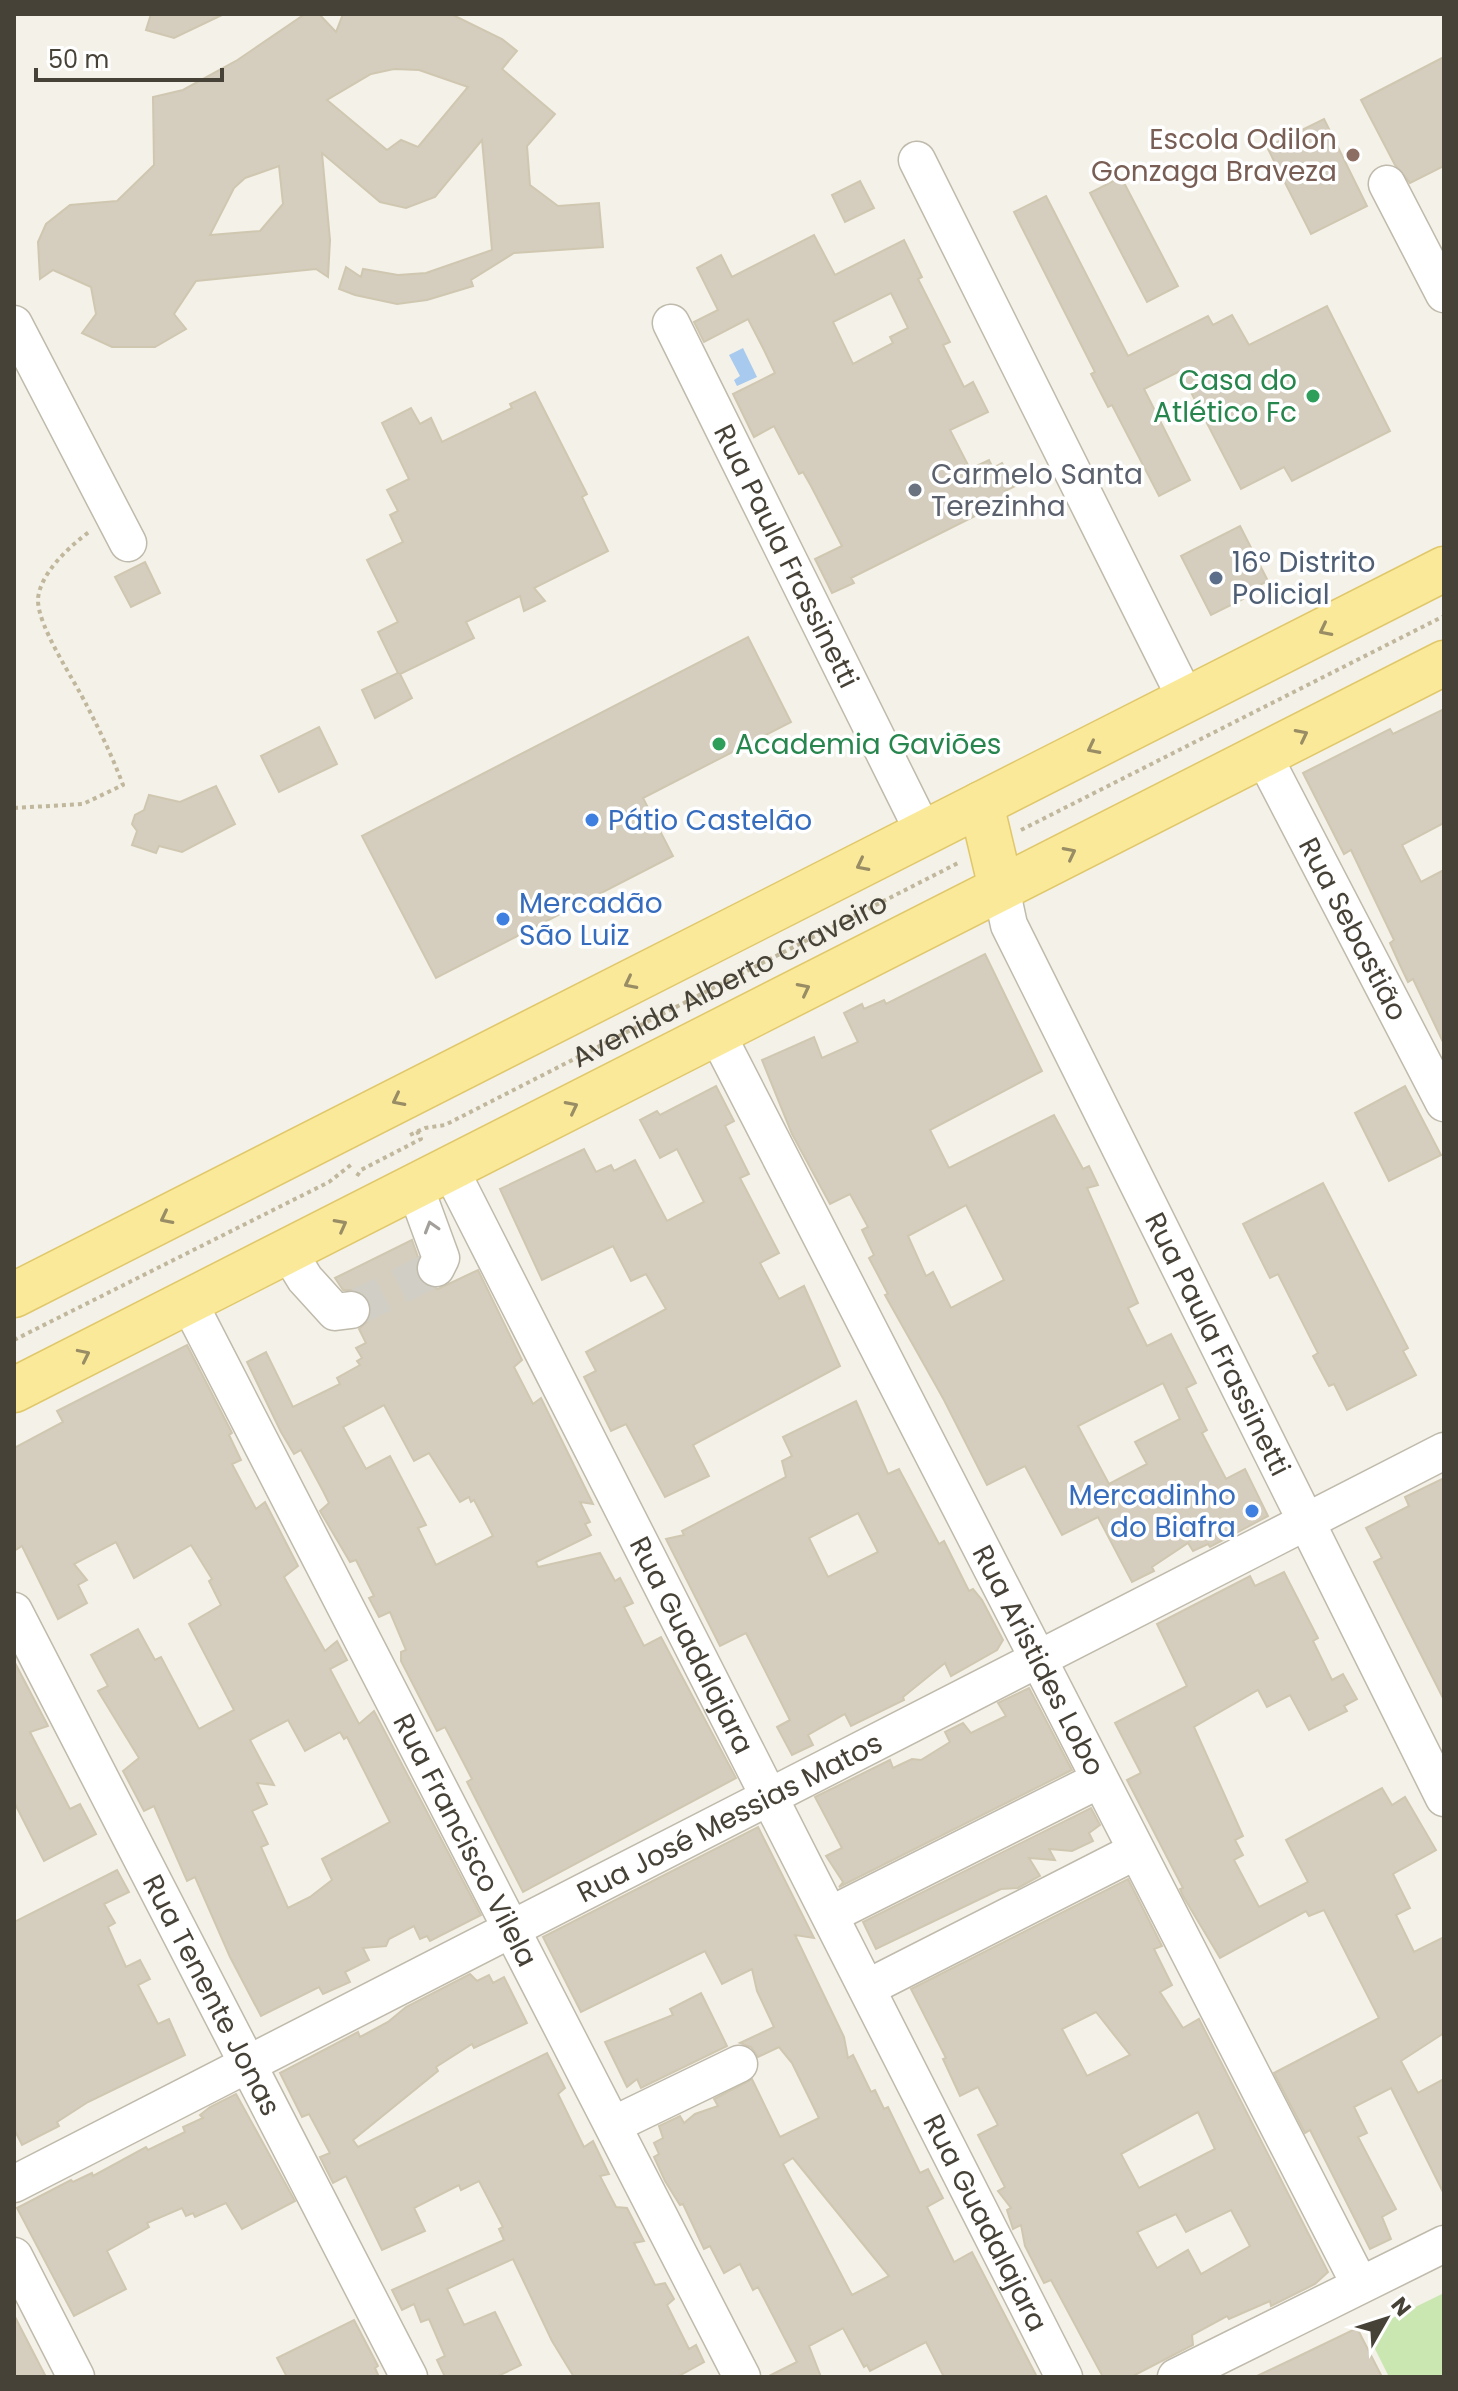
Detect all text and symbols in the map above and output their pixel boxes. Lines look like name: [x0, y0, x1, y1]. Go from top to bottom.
scale bar: [36, 32, 222, 82]
text: 50 m: [48, 43, 109, 76]
place label: Escola Odilon Gonzaga Braveza: [1091, 120, 1337, 191]
marker: Escola Odilon Gonzaga Braveza: [1344, 146, 1362, 164]
place label: Casa do Atlético Fc: [1153, 361, 1297, 432]
marker: Casa do Atlético Fc: [1304, 387, 1322, 405]
street label: Rua Paula Frassinetti: [704, 418, 868, 695]
place label: Carmelo Santa Terezinha: [931, 455, 1143, 526]
marker: Carmelo Santa Terezinha: [906, 481, 924, 499]
place label: 16º Distrito Policial: [1232, 543, 1375, 614]
marker: 16º Distrito Policial: [1207, 569, 1225, 587]
one-way arrow: [1318, 621, 1333, 636]
place label: Academia Gaviões: [735, 725, 1001, 764]
one-way arrow: [1294, 729, 1309, 745]
marker: Academia Gaviões: [710, 735, 728, 753]
one-way arrow: [1087, 739, 1102, 754]
place label: Pátio Castelão: [608, 801, 812, 840]
marker: Pátio Castelão: [583, 811, 601, 829]
street label: Rua Sebastião: [1289, 831, 1417, 1028]
one-way arrow: [1062, 847, 1077, 862]
one-way arrow: [855, 855, 870, 871]
street label: Avenida Alberto Craveiro: [565, 883, 894, 1077]
place label: Mercadão São Luiz: [519, 884, 663, 955]
marker: Mercadão São Luiz: [494, 910, 512, 928]
one-way arrow: [623, 973, 638, 988]
one-way arrow: [796, 984, 811, 999]
one-way arrow: [392, 1091, 406, 1106]
one-way arrow: [564, 1101, 579, 1117]
street label: Rua Paula Frassinetti: [1135, 1206, 1299, 1483]
one-way arrow: [160, 1208, 175, 1224]
one-way arrow: [332, 1220, 347, 1235]
one-way arrow: [425, 1221, 441, 1235]
one-way arrow: [75, 1350, 90, 1365]
place label: Mercadinho do Biafra: [1069, 1476, 1236, 1547]
marker: Mercadinho do Biafra: [1243, 1502, 1261, 1520]
street label: Rua Guadalajara: [620, 1530, 763, 1761]
street label: Rua Aristides Lobo: [963, 1538, 1114, 1783]
street label: Rua Francisco Vilela: [384, 1707, 546, 1973]
street label: Rua José Messias Matos: [570, 1723, 889, 1912]
street label: Rua Tenente Jonas: [133, 1868, 290, 2123]
street label: Rua Guadalajara: [914, 2108, 1057, 2338]
north arrow: [1346, 2279, 1426, 2359]
text: N: [1384, 2291, 1418, 2323]

